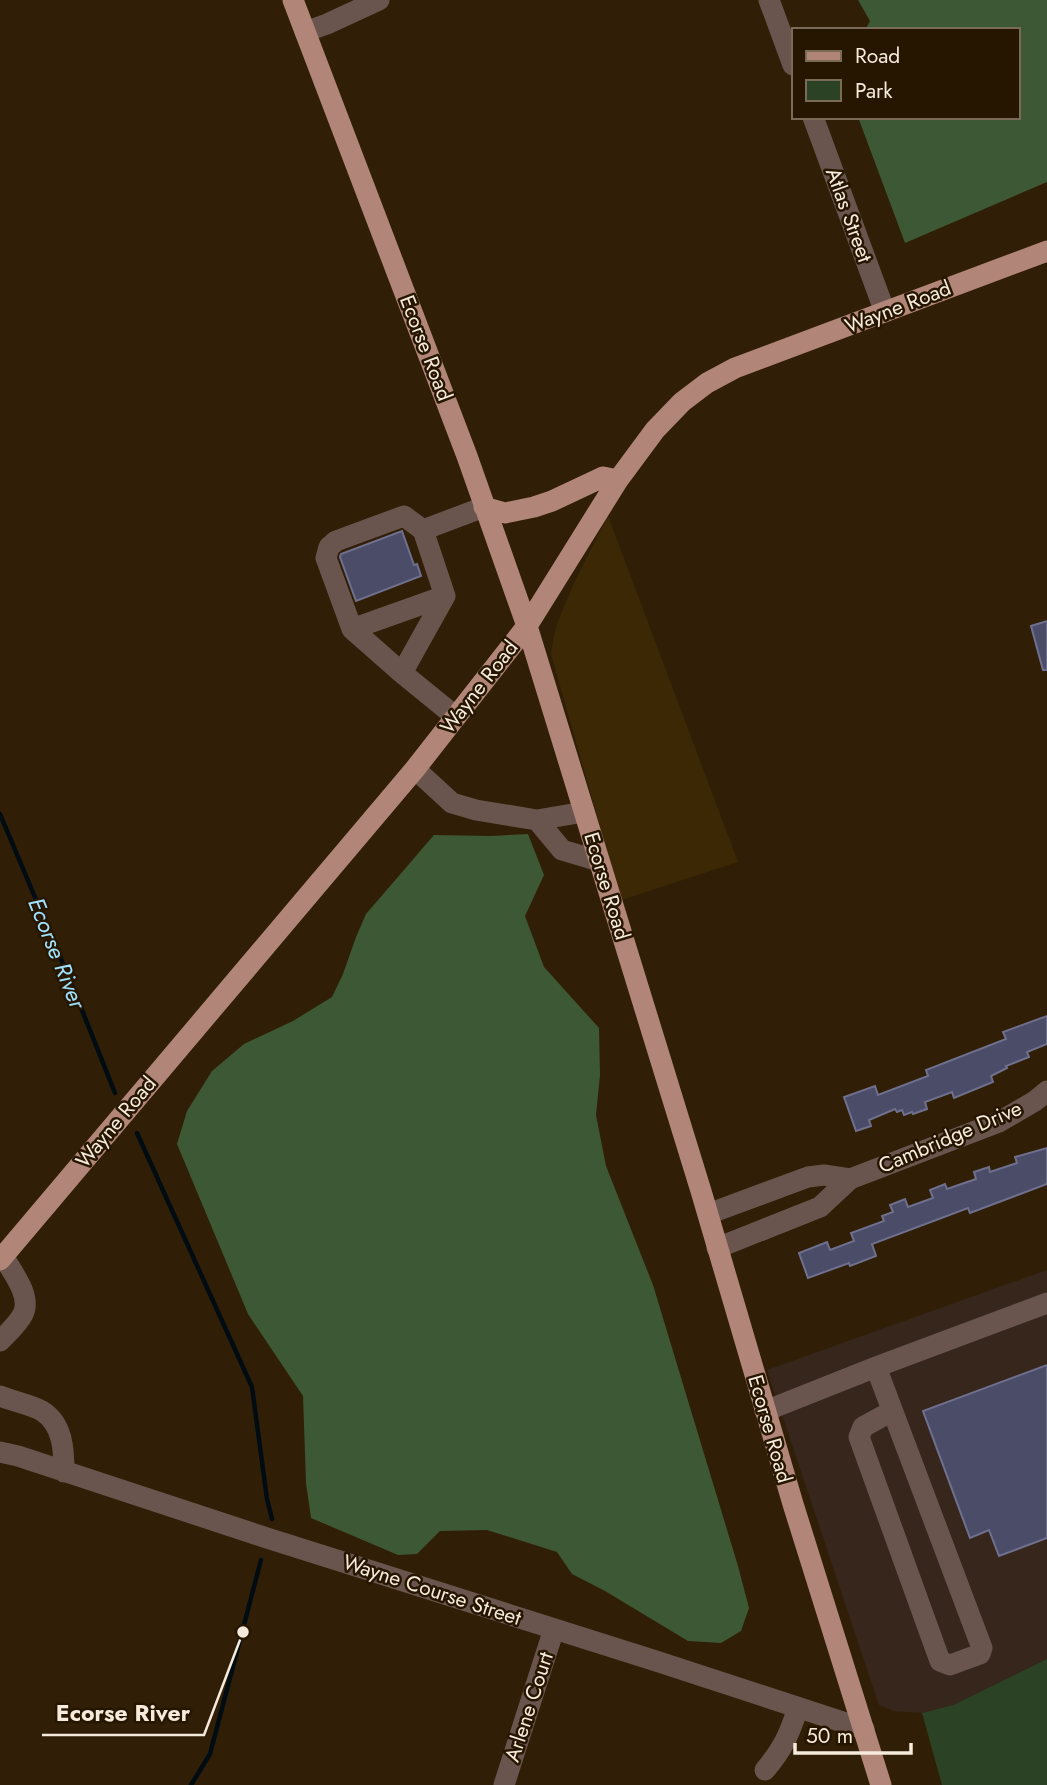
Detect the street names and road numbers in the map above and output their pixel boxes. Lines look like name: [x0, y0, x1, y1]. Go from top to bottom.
street label: Atlas Street: [818, 163, 880, 267]
street label: Wayne Road: [841, 273, 955, 341]
street label: Ecorse Road: [392, 291, 460, 405]
street label: Wayne Road: [433, 634, 525, 740]
street label: Ecorse Road: [576, 828, 638, 944]
street label: Wayne Road: [69, 1070, 163, 1174]
street label: Cambridge Drive: [874, 1093, 1027, 1181]
street label: Ecorse Road: [740, 1371, 800, 1487]
street label: Wayne Course Street: [339, 1547, 525, 1633]
street label: Arlene Court: [497, 1648, 561, 1766]

